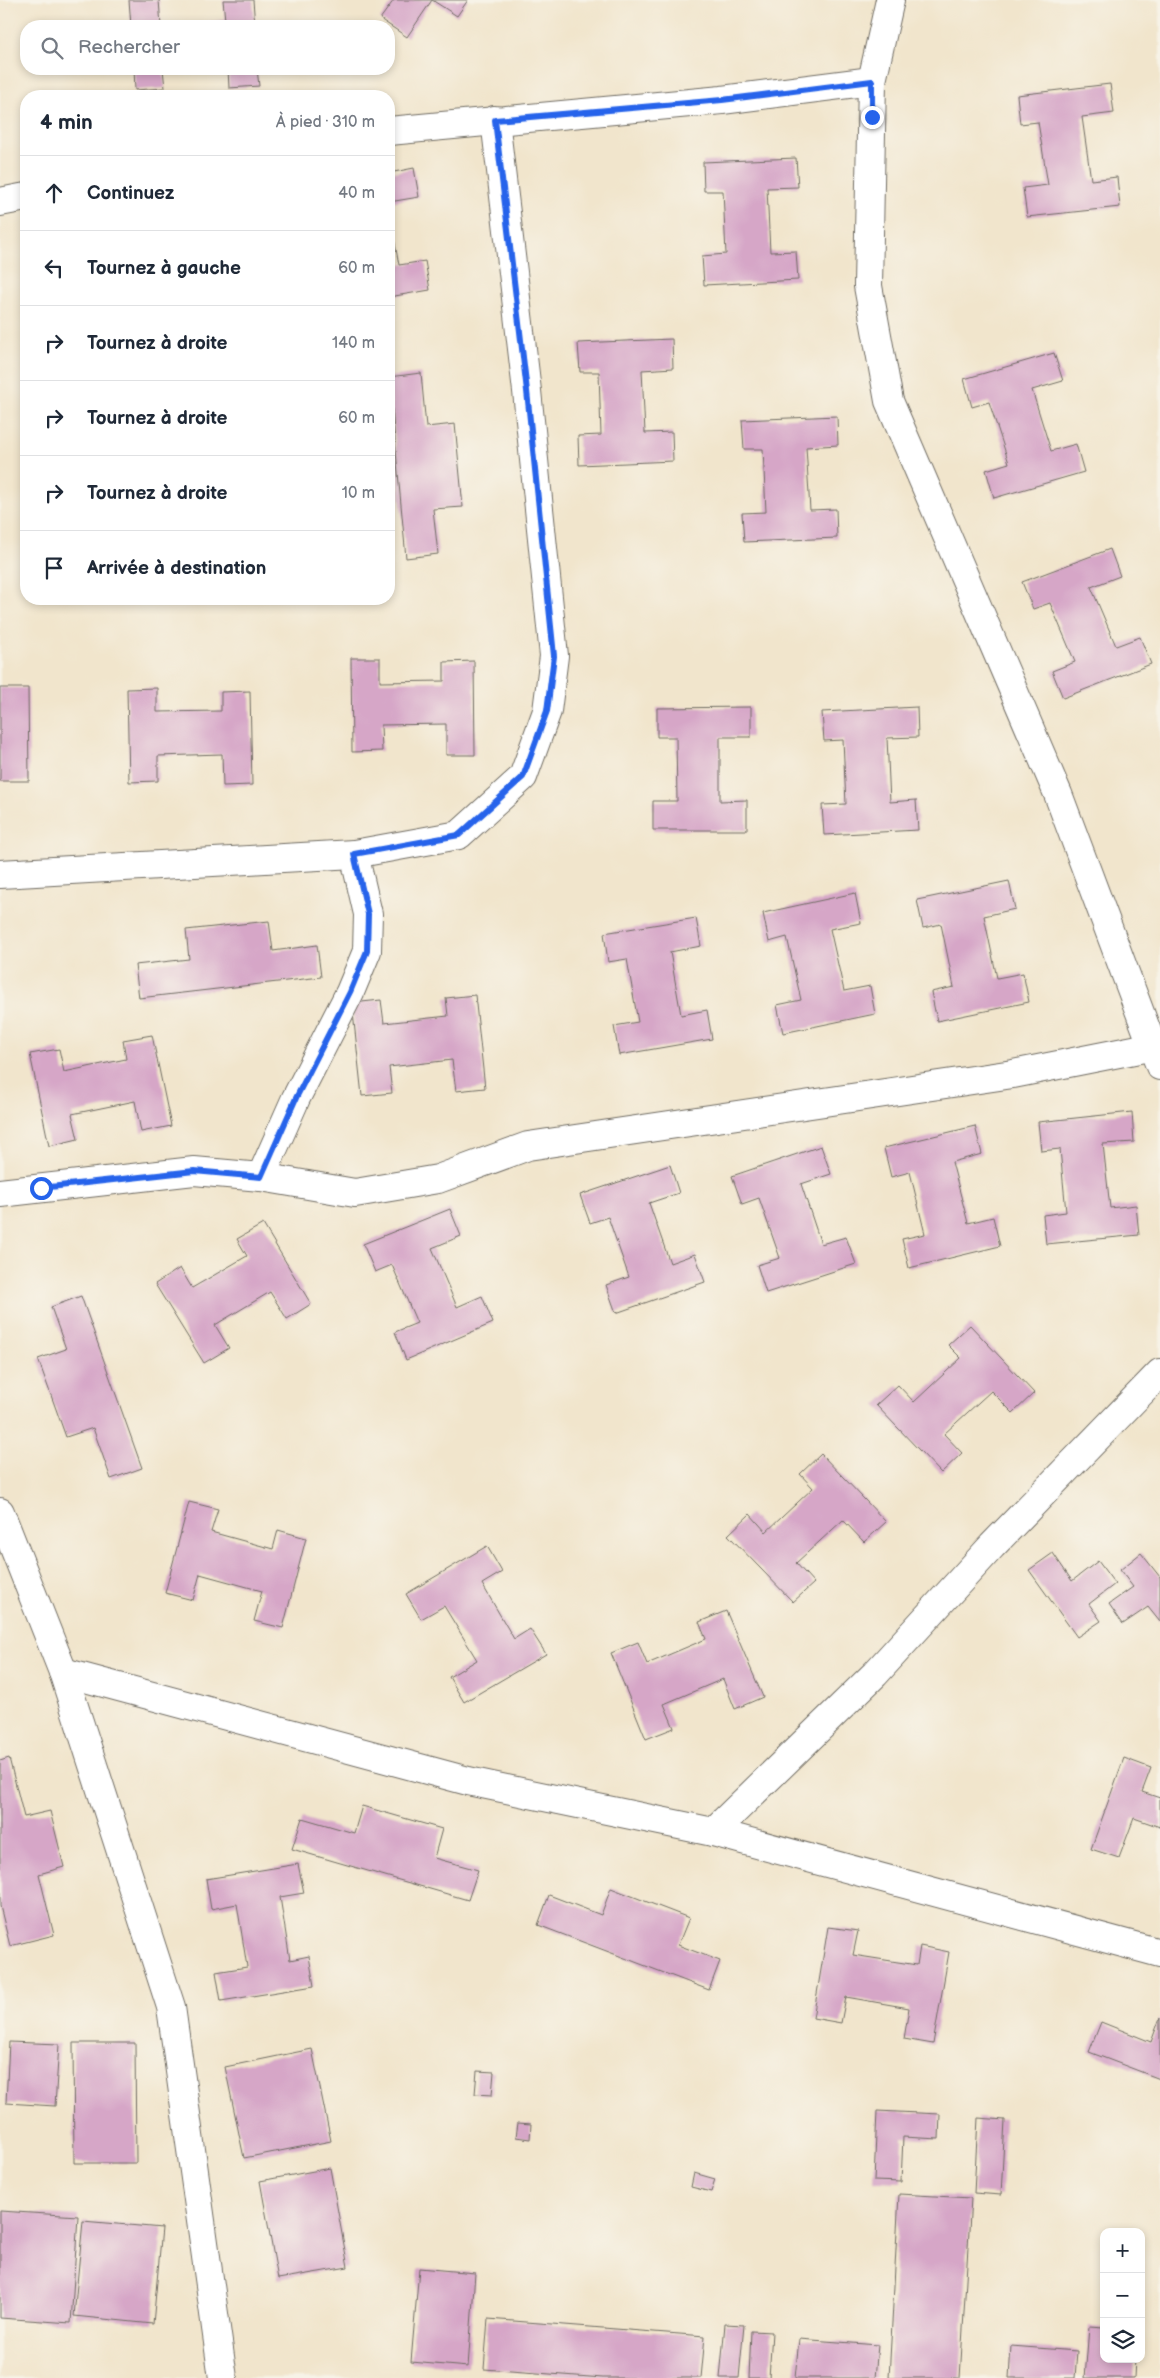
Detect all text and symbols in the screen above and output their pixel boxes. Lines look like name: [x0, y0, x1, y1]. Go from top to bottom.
search box: [20, 20, 395, 75]
icon: search: [38, 34, 66, 62]
text: Rechercher: [78, 36, 180, 59]
route end: [861, 106, 884, 129]
text: 4 min: [40, 110, 93, 135]
text: À pied · 310 m: [276, 113, 375, 132]
icon: ahead: [40, 179, 68, 207]
text: Continuez: [87, 182, 174, 205]
text: 40 m: [338, 184, 375, 203]
icon: left: [40, 254, 68, 282]
text: Tournez à gauche: [87, 257, 241, 280]
text: 60 m: [338, 259, 375, 278]
icon: right: [40, 329, 68, 357]
text: Tournez à droite: [87, 332, 228, 355]
text: 140 m: [332, 334, 375, 353]
icon: right: [40, 404, 68, 432]
text: Tournez à droite: [87, 407, 228, 430]
text: 60 m: [338, 409, 375, 428]
icon: right: [40, 479, 68, 507]
text: Tournez à droite: [87, 482, 228, 505]
text: 10 m: [342, 484, 375, 503]
icon: arrive: [40, 554, 68, 582]
text: Arrivée à destination: [87, 557, 266, 580]
route start: [30, 1177, 53, 1200]
map controls: [1100, 2228, 1145, 2363]
button: +: [1100, 2228, 1145, 2273]
button: −: [1100, 2273, 1145, 2318]
button: layers: [1100, 2318, 1145, 2363]

